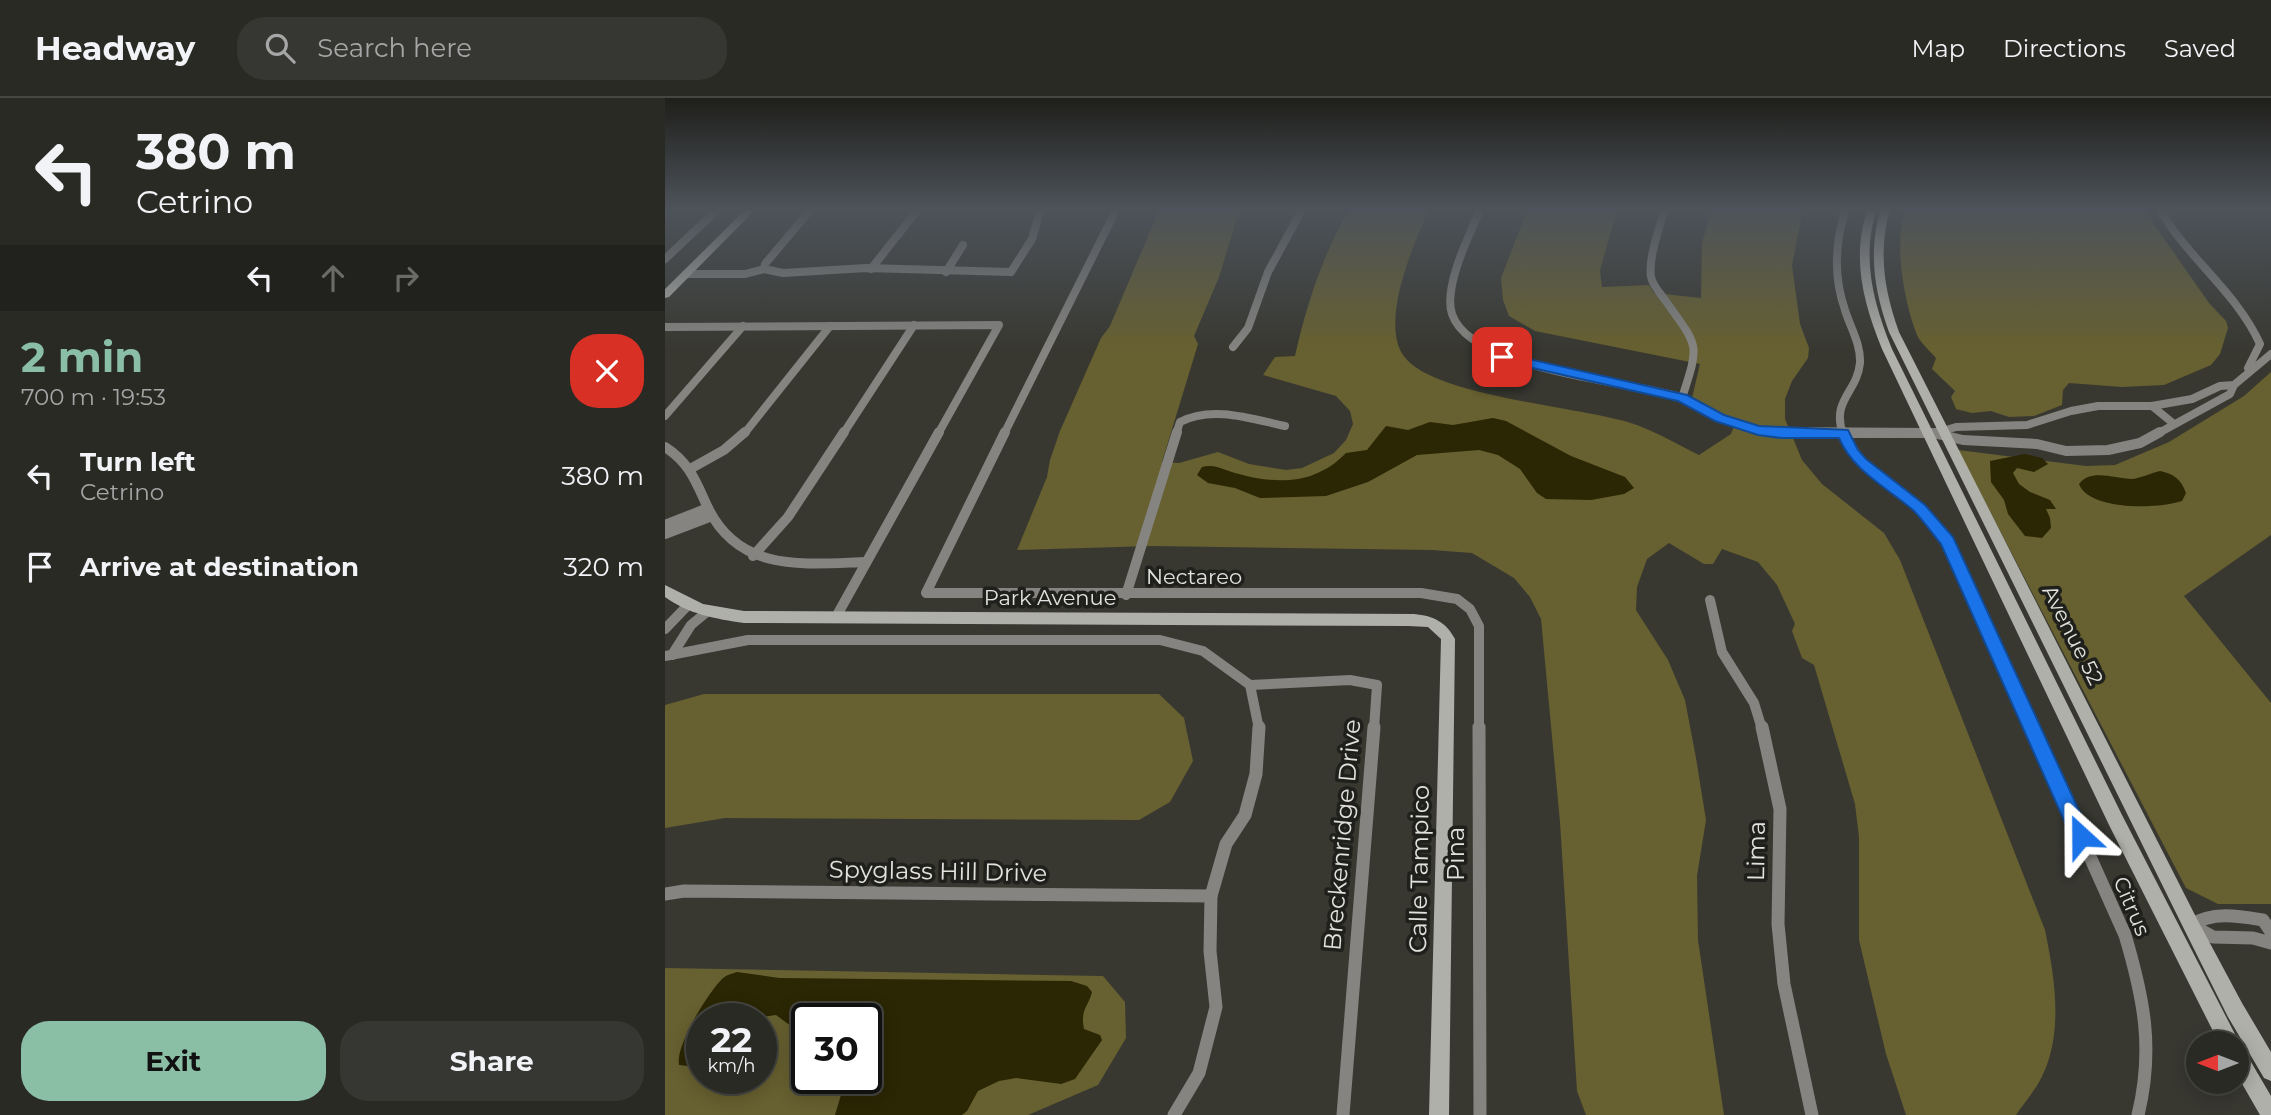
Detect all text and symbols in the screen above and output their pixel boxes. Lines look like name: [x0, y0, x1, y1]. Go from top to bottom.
search box: [237, 17, 727, 80]
text: Headway: [35, 28, 195, 68]
icon: search: [261, 29, 299, 67]
text: Search here: [317, 32, 472, 64]
text: Map: [1912, 34, 1965, 63]
text: Directions: [2003, 34, 2126, 63]
text: Saved: [2164, 34, 2236, 63]
text: 380 m: [136, 122, 296, 181]
icon: left: [21, 126, 112, 217]
text: Cetrino: [136, 182, 253, 221]
icon: left: [241, 259, 279, 297]
icon: ahead: [314, 259, 352, 297]
icon: right: [387, 259, 425, 297]
pin: [1472, 327, 1532, 387]
text: 2 min: [21, 331, 143, 383]
button: close: [570, 334, 644, 408]
icon: arrive: [1483, 338, 1521, 376]
text: 700 m · 19:53: [21, 383, 166, 411]
text: Turn left: [80, 446, 196, 478]
icon: left: [21, 457, 59, 495]
text: 380 m: [561, 460, 644, 492]
text: Cetrino: [80, 478, 164, 506]
icon: arrive: [21, 548, 59, 586]
text: Arrive at destination: [80, 551, 359, 583]
text: 320 m: [563, 551, 644, 583]
street label: Nectareo: [1146, 564, 1242, 589]
street label: Avenue 52: [2037, 581, 2109, 689]
street label: Park Avenue: [984, 585, 1116, 610]
street label: Breckenridge Drive: [1317, 718, 1367, 952]
street label: Calle Tampico: [1403, 785, 1435, 953]
position arrow: [2044, 799, 2118, 873]
street label: Lima: [1741, 821, 1771, 881]
street label: Pina: [1441, 827, 1470, 881]
street label: Spyglass Hill Drive: [829, 855, 1047, 887]
street label: Citrus: [2108, 873, 2156, 939]
speed limit sign: 30: [791, 1003, 882, 1094]
text: 22: [711, 1018, 752, 1061]
button: Exit: [21, 1021, 326, 1101]
button: Share: [340, 1021, 644, 1101]
north arrow: [2186, 1031, 2249, 1094]
map controls: [2186, 1031, 2249, 1094]
text: km/h: [707, 1055, 756, 1077]

